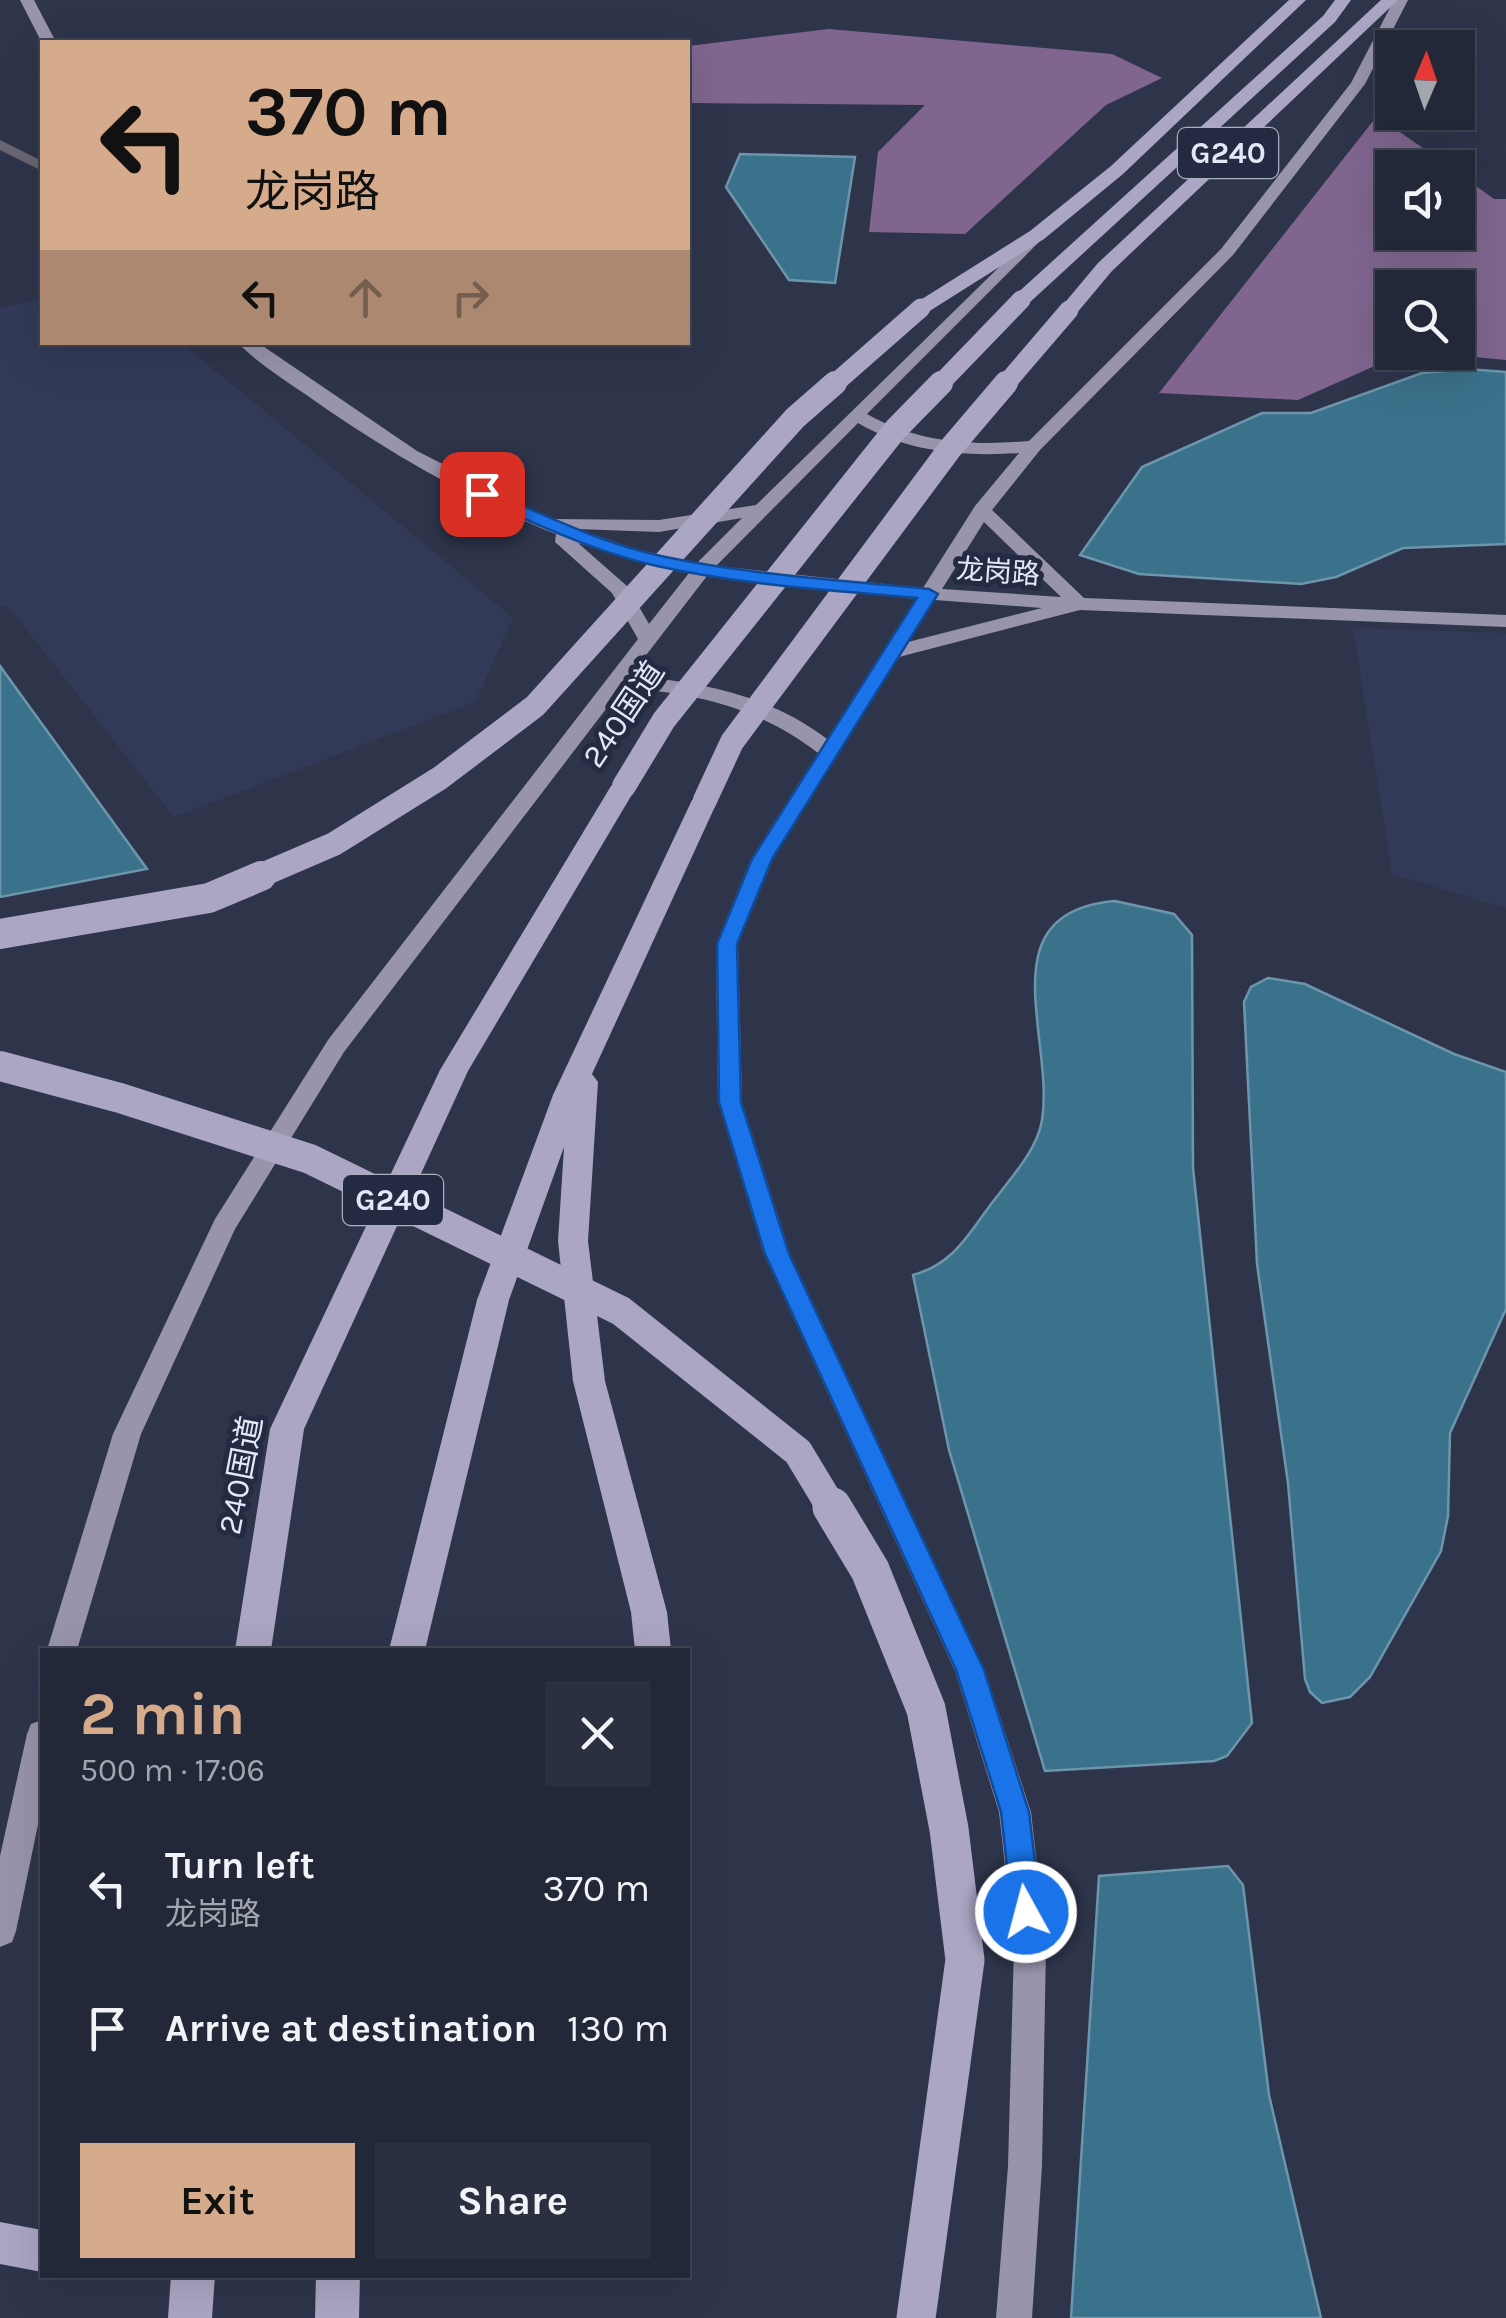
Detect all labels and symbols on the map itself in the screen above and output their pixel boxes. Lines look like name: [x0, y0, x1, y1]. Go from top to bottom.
north arrow: [1375, 30, 1475, 130]
road number: G240: [1178, 128, 1278, 178]
pin: [440, 452, 525, 537]
street label: 龙岗路: [955, 552, 1041, 591]
street label: 240国道: [575, 654, 672, 774]
road number: G240: [343, 1175, 443, 1225]
street label: 240国道: [211, 1413, 270, 1537]
position arrow: [974, 1860, 1078, 1964]

